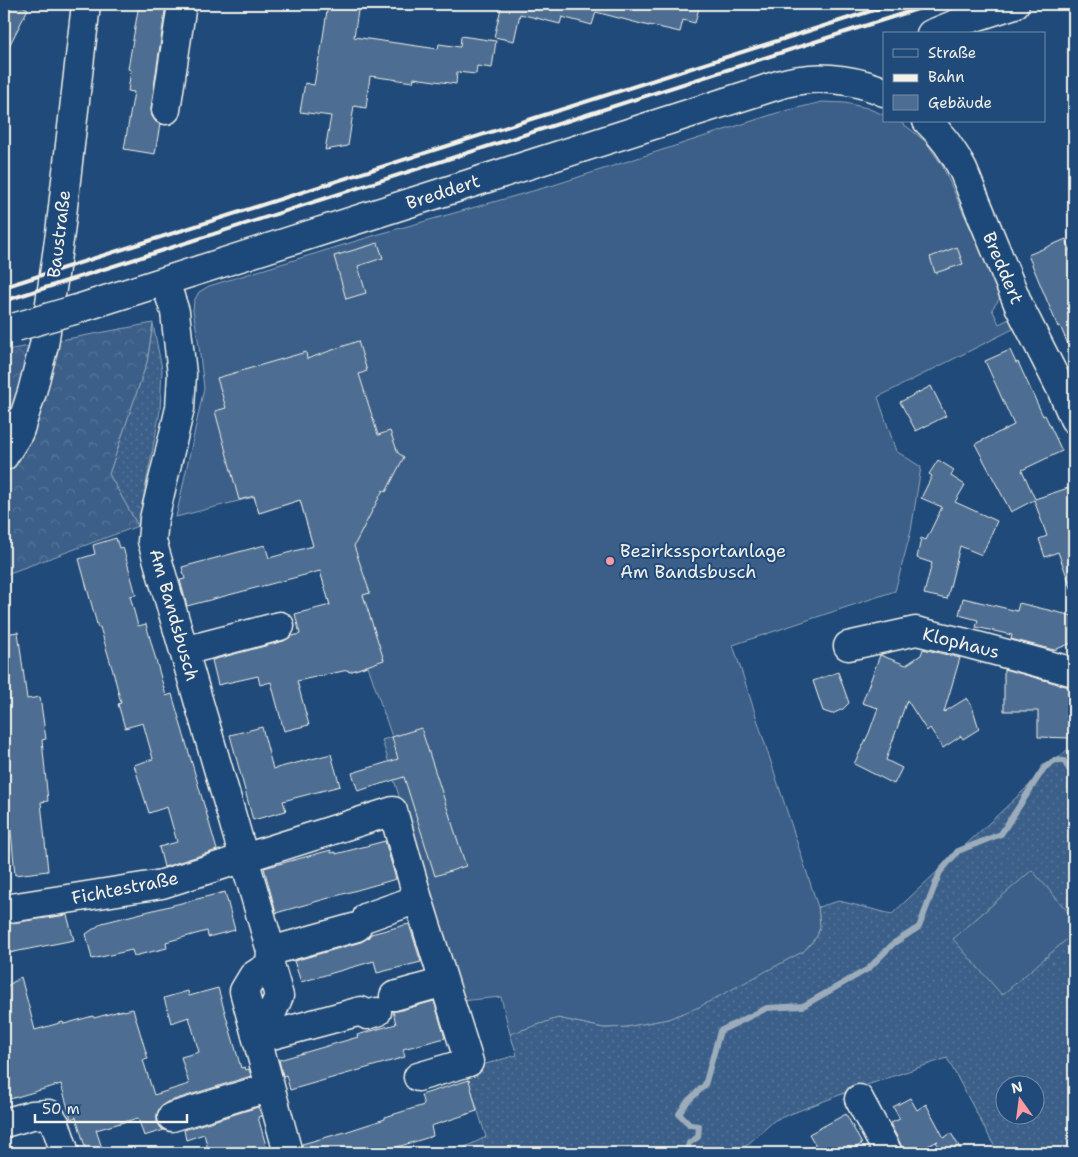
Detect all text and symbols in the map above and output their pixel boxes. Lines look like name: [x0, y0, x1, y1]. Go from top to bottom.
legend: [883, 32, 1046, 122]
text: Straße: [928, 43, 976, 63]
text: Bahn: [928, 67, 964, 87]
text: Gebäude: [928, 93, 992, 113]
street label: Breddert: [403, 169, 483, 215]
street label: Baustraße: [42, 189, 76, 279]
street label: Breddert: [977, 228, 1029, 308]
place label: Bezirkssportanlage Am Bandsbusch: [620, 539, 786, 584]
street label: Am Bandsbusch: [144, 546, 204, 684]
marker: Bezirkssportanlage Am Bandsbusch: [604, 555, 616, 567]
street label: Klophaus: [920, 622, 1002, 664]
street label: Fichtestraße: [70, 866, 180, 910]
north arrow: [996, 1074, 1046, 1124]
text: N: [1009, 1077, 1024, 1097]
scale bar: [35, 1092, 188, 1124]
text: 50 m: [42, 1099, 80, 1119]

